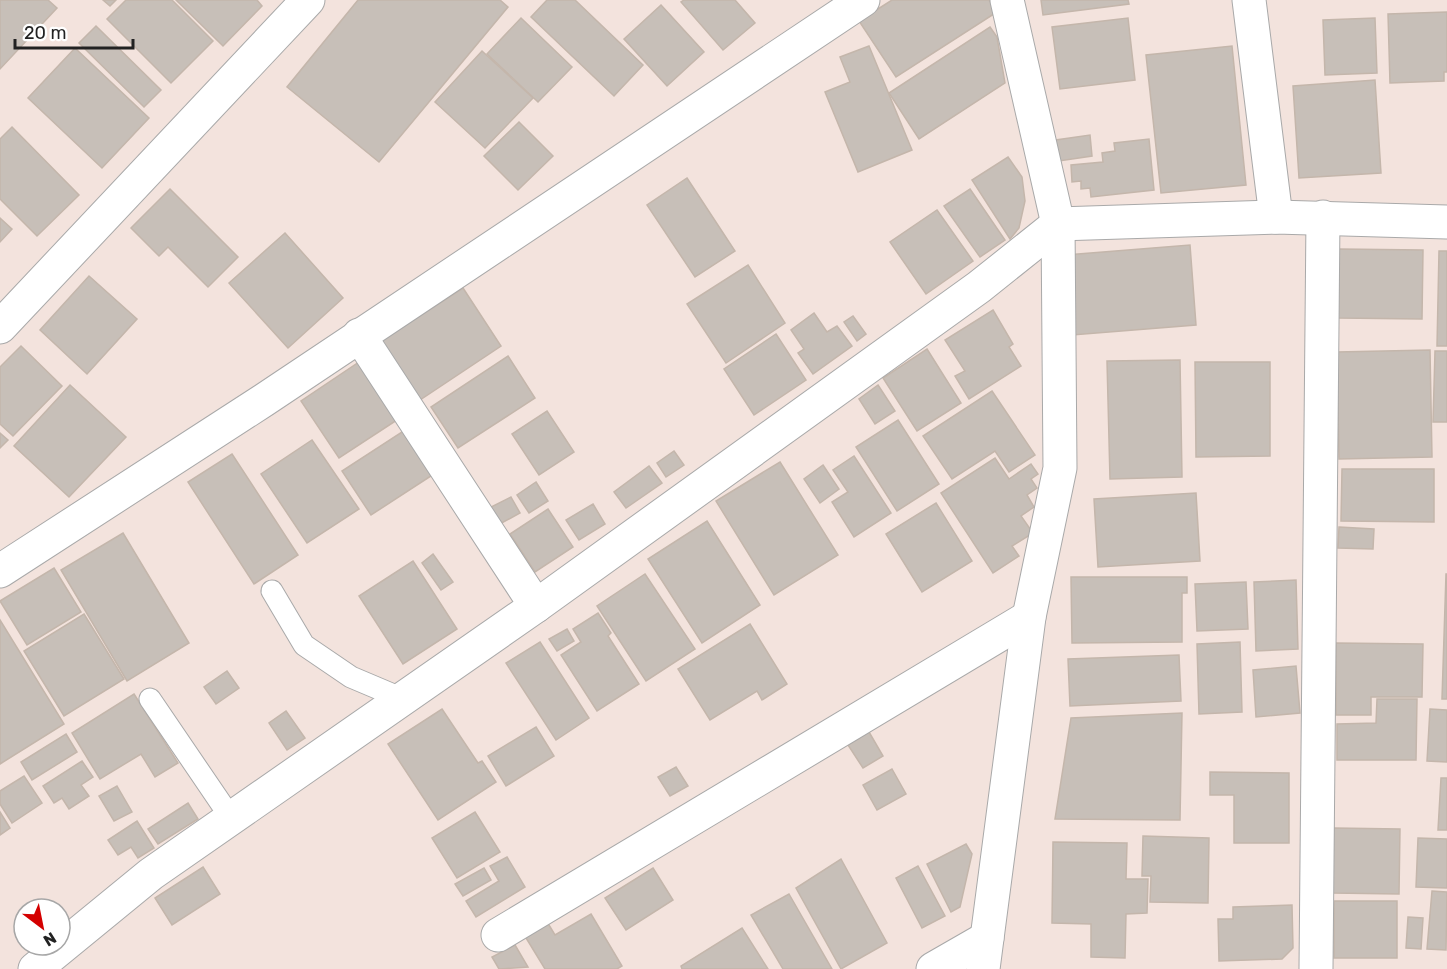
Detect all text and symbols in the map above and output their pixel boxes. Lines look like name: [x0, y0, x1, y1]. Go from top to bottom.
scale bar: [15, 12, 134, 50]
text: 20 m: [24, 22, 66, 44]
north arrow: [12, 897, 72, 957]
text: N: [40, 928, 60, 950]

